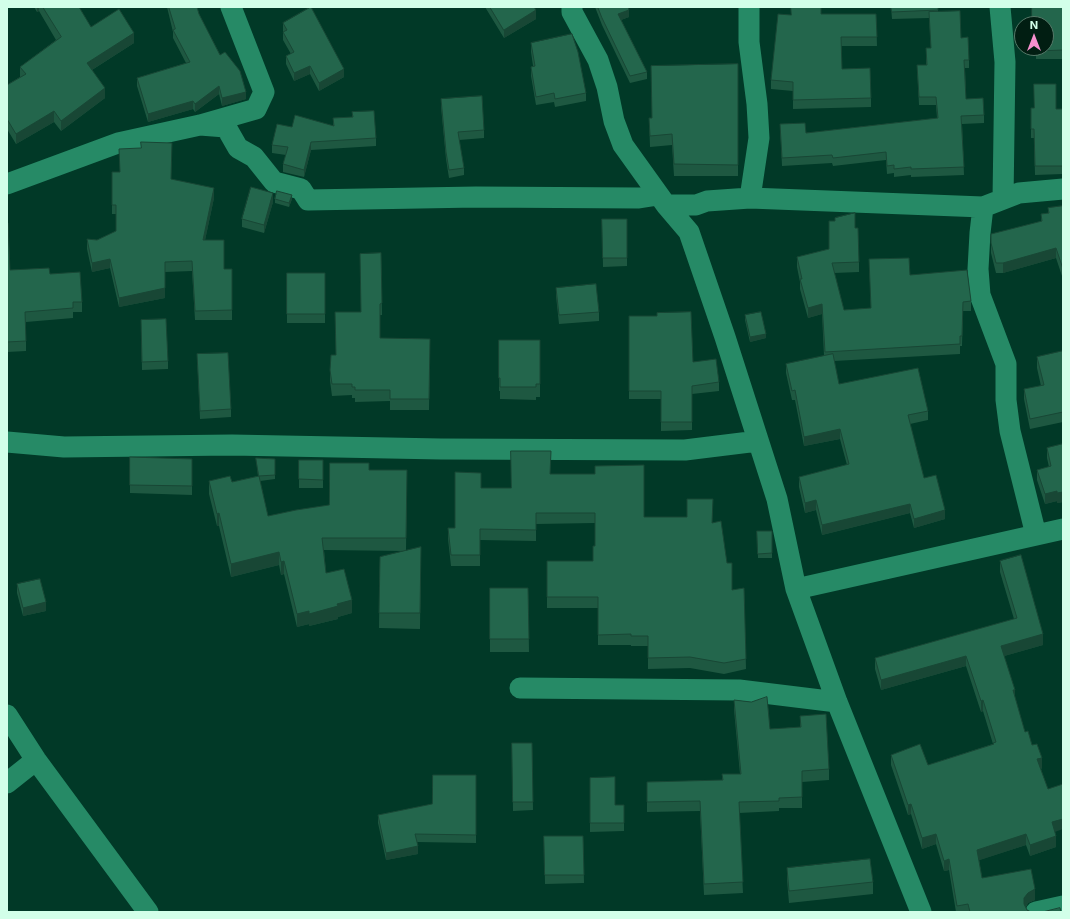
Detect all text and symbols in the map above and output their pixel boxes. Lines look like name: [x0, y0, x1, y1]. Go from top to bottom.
north arrow: [1014, 16, 1054, 56]
text: N: [1030, 18, 1038, 32]

